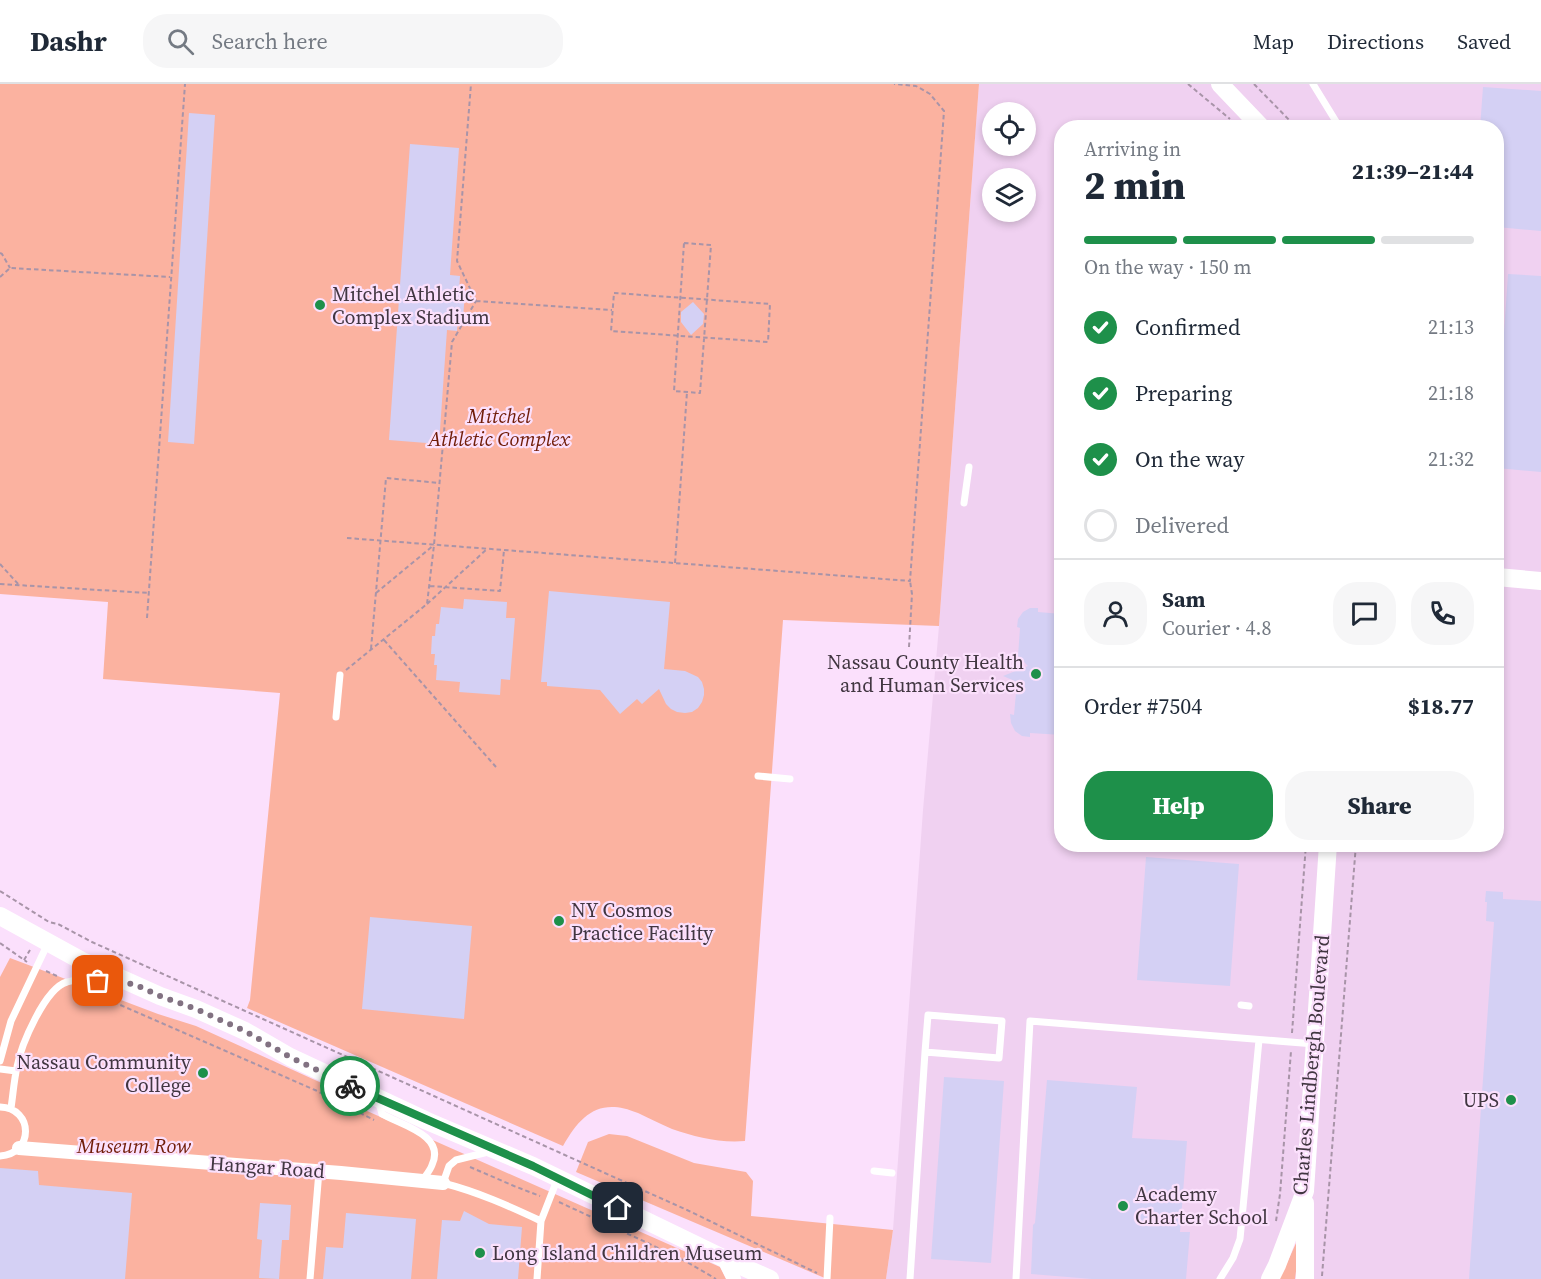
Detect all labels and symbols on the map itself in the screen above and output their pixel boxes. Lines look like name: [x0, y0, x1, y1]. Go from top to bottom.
place label: Mitchel Athletic Complex Stadium: [332, 280, 490, 331]
marker: Mitchel Athletic Complex Stadium: [313, 298, 327, 312]
park label: Mitchel Athletic Complex: [427, 402, 570, 453]
place label: Nassau County Health and Human Services: [827, 648, 1024, 699]
marker: Nassau County Health and Human Services: [1029, 667, 1043, 681]
place label: NY Cosmos Practice Facility: [571, 896, 714, 947]
marker: NY Cosmos Practice Facility: [552, 914, 566, 928]
street label: Charles Lindbergh Boulevard: [1286, 933, 1336, 1196]
pin: [72, 955, 123, 1006]
place label: Nassau Community College: [16, 1048, 192, 1099]
courier: [320, 1056, 380, 1116]
marker: Nassau Community College: [196, 1066, 210, 1080]
place label: UPS: [1463, 1086, 1499, 1114]
marker: UPS: [1504, 1093, 1518, 1107]
park label: Museum Row: [76, 1132, 191, 1160]
street label: Hangar Road: [208, 1149, 327, 1185]
place label: Academy Charter School: [1135, 1180, 1268, 1231]
pin: [592, 1182, 643, 1233]
marker: Academy Charter School: [1116, 1199, 1130, 1213]
place label: Long Island Children Museum: [492, 1239, 762, 1267]
marker: Long Island Children Museum: [473, 1246, 487, 1260]

